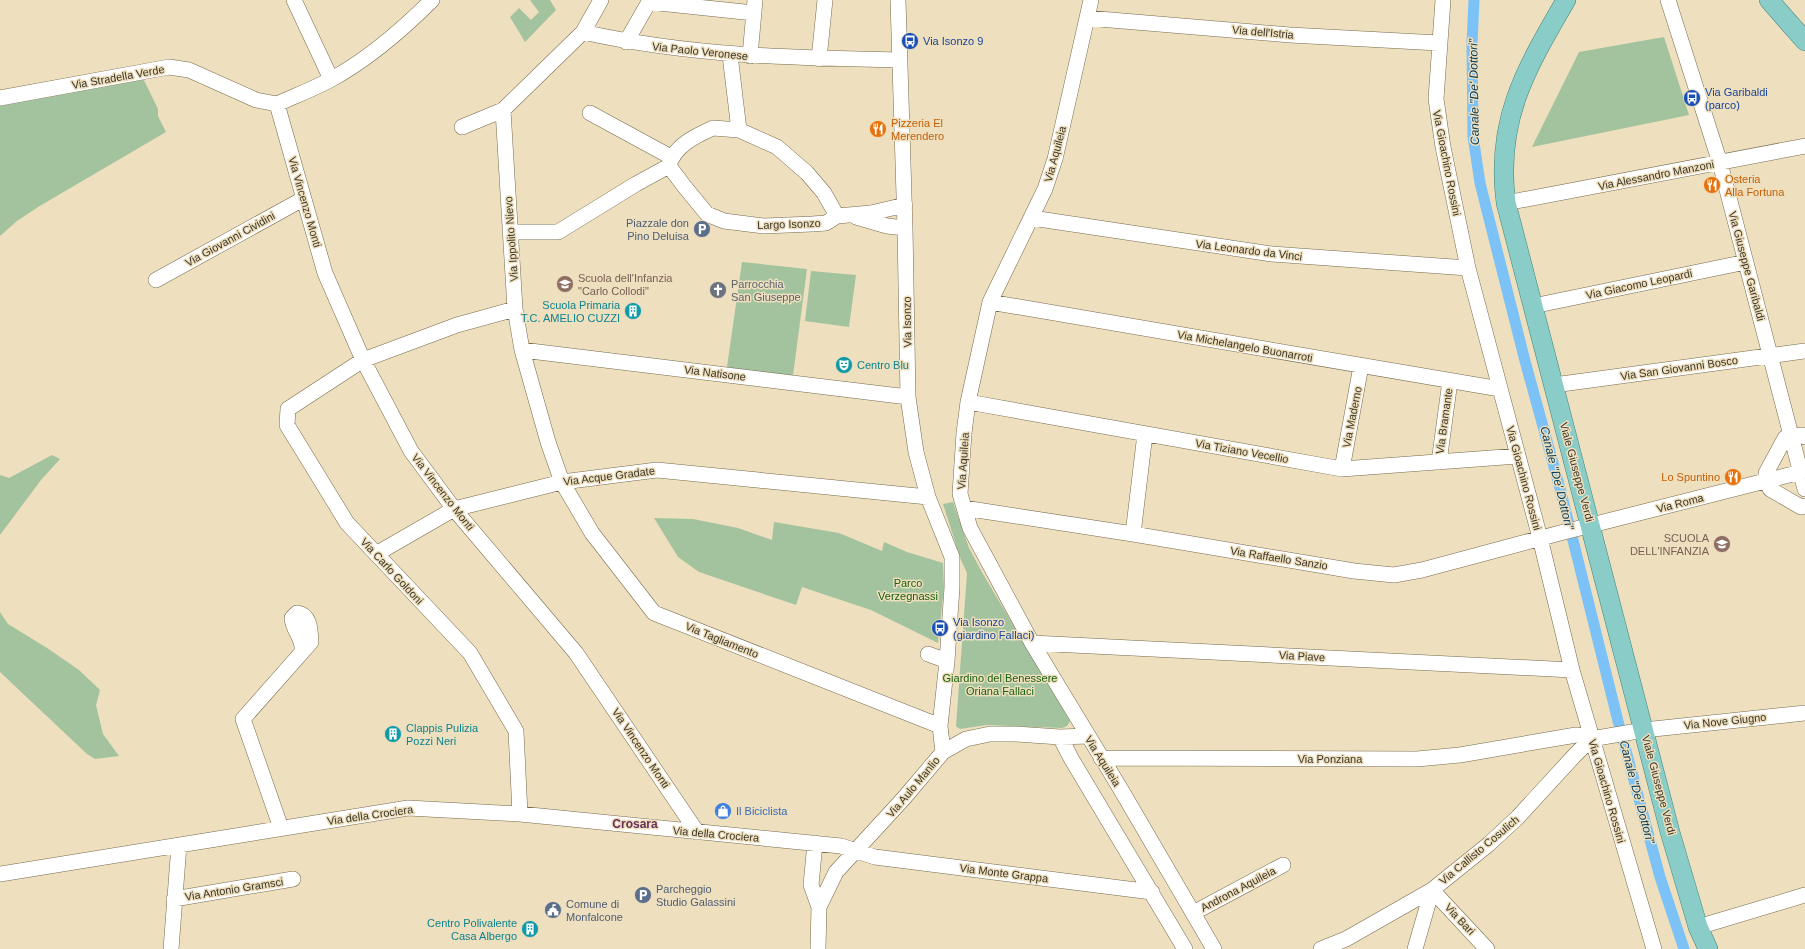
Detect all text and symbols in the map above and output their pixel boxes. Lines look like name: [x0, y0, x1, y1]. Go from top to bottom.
street label: Via dell'Istria: [1232, 23, 1295, 41]
bus stop icon: Via Isonzo 9: [900, 31, 920, 51]
place label: Via Isonzo 9: [923, 35, 983, 47]
water label: Canale "De' Dottori": [1466, 38, 1482, 145]
street label: Via Paolo Veronese: [651, 40, 749, 62]
street label: Via Stradella Verde: [71, 63, 165, 91]
place label: Via Garibaldi (parco): [1705, 86, 1768, 111]
bus stop icon: Via Garibaldi (parco): [1682, 88, 1702, 108]
street label: Via Gioachino Rossini: [1431, 109, 1463, 217]
place label: Pizzeria El Merendero: [891, 117, 944, 142]
restaurant icon: Pizzeria El Merendero: [868, 119, 888, 139]
street label: Via Aquileia: [1042, 124, 1068, 183]
street label: Via Vincenzo Monti: [286, 155, 324, 249]
street label: Via Alessandro Manzoni: [1597, 158, 1715, 192]
place label: Osteria Alla Fortuna: [1725, 173, 1785, 198]
restaurant icon: Osteria Alla Fortuna: [1702, 175, 1722, 195]
street label: Via Ippolito Nievo: [502, 196, 520, 282]
street label: Via Giovanni Cividini: [183, 209, 277, 269]
street label: Via Giuseppe Garibaldi: [1727, 210, 1767, 322]
place label: Piazzale don Pino Deluisa: [626, 217, 690, 242]
street label: Largo Isonzo: [757, 217, 821, 231]
parking icon: Piazzale don Pino Deluisa: [692, 219, 712, 239]
street label: Via Leonardo da Vinci: [1195, 238, 1303, 262]
street label: Via Giacomo Leopardi: [1585, 267, 1693, 301]
place label: Scuola dell'Infanzia "Carlo Collodi": [578, 272, 673, 297]
school or university icon: Scuola dell'Infanzia "Carlo Collodi": [555, 274, 575, 294]
place label: Parrocchia San Giuseppe: [731, 278, 801, 303]
church icon: Parrocchia San Giuseppe: [708, 280, 728, 300]
street label: Via Isonzo: [901, 296, 913, 348]
place label: Scuola Primaria T.C. AMELIO CUZZI: [521, 299, 621, 324]
building icon: Scuola Primaria T.C. AMELIO CUZZI: [623, 301, 643, 321]
street label: Via Michelangelo Buonarroti: [1176, 328, 1314, 364]
street label: Via San Giovanni Bosco: [1620, 354, 1738, 382]
theatre icon: Centro Blu: [834, 355, 854, 375]
place label: Centro Blu: [857, 359, 909, 371]
street label: Via Natisone: [683, 363, 747, 383]
street label: Via Maderno: [1340, 385, 1364, 449]
street label: Via Bramante: [1433, 387, 1455, 455]
street label: Viale Giuseppe Verdi: [1558, 421, 1596, 523]
street label: Via Gioachino Rossini: [1504, 425, 1544, 531]
water label: Canale "De' Dottori": [1537, 425, 1577, 532]
street label: Via Aquileia: [955, 431, 971, 490]
street label: Via Tiziano Vecellio: [1194, 437, 1290, 465]
street label: Via Vincenzo Monti: [409, 451, 477, 533]
street label: Via Acque Gradate: [563, 464, 655, 488]
restaurant icon: Lo Spuntino: [1723, 467, 1743, 487]
place label: Lo Spuntino: [1661, 471, 1720, 483]
street label: Via Roma: [1655, 491, 1706, 515]
place label: SCUOLA DELL'INFANZIA: [1630, 532, 1710, 557]
school or university icon: SCUOLA DELL'INFANZIA: [1712, 534, 1732, 554]
street label: Via Carlo Goldoni: [358, 535, 426, 607]
street label: Via Raffaello Sanzio: [1229, 544, 1329, 572]
park label: Parco Verzegnassi: [878, 577, 938, 602]
place label: Via Isonzo (giardino Fallaci): [953, 616, 1034, 641]
bus stop icon: Via Isonzo (giardino Fallaci): [930, 618, 950, 638]
street label: Via Tagliamento: [684, 620, 760, 660]
street label: Via Piave: [1279, 649, 1325, 663]
park label: Giardino del Benessere Oriana Fallaci: [943, 672, 1057, 697]
street label: Via Vincenzo Monti: [610, 706, 672, 790]
street label: Via Nove Giugno: [1683, 711, 1767, 731]
place label: Clappis Pulizia Pozzi Neri: [406, 722, 479, 747]
building icon: Clappis Pulizia Pozzi Neri: [383, 724, 403, 744]
street label: Via Aquileia: [1083, 734, 1124, 789]
street label: Viale Giuseppe Verdi: [1640, 734, 1678, 836]
street label: Via Gioachino Rossini: [1586, 738, 1628, 844]
water label: Canale "De' Dottori": [1616, 739, 1658, 846]
street label: Via Ponziana: [1298, 753, 1363, 765]
street label: Via Aulo Manlio: [884, 754, 942, 820]
shop icon: Il Biciclista: [713, 801, 733, 821]
street label: Via della Crociera: [326, 803, 415, 827]
place label: Il Biciclista: [736, 805, 788, 817]
street label: Via Callisto Cosulich: [1437, 813, 1521, 887]
district label: Crosara: [612, 817, 658, 831]
street label: Via della Crociera: [672, 824, 761, 844]
street label: Via Monte Grappa: [959, 862, 1050, 884]
street label: Androna Aquileia: [1198, 864, 1278, 914]
street label: Via Antonio Gramsci: [184, 875, 284, 903]
place label: Parcheggio Studio Galassini: [656, 883, 736, 908]
parking icon: Parcheggio Studio Galassini: [633, 885, 653, 905]
place label: Comune di Monfalcone: [566, 898, 623, 923]
public building icon: Comune di Monfalcone: [543, 900, 563, 920]
street label: Via Bari: [1443, 901, 1477, 937]
place label: Centro Polivalente Casa Albergo: [427, 917, 517, 942]
building icon: Centro Polivalente Casa Albergo: [520, 919, 540, 939]

